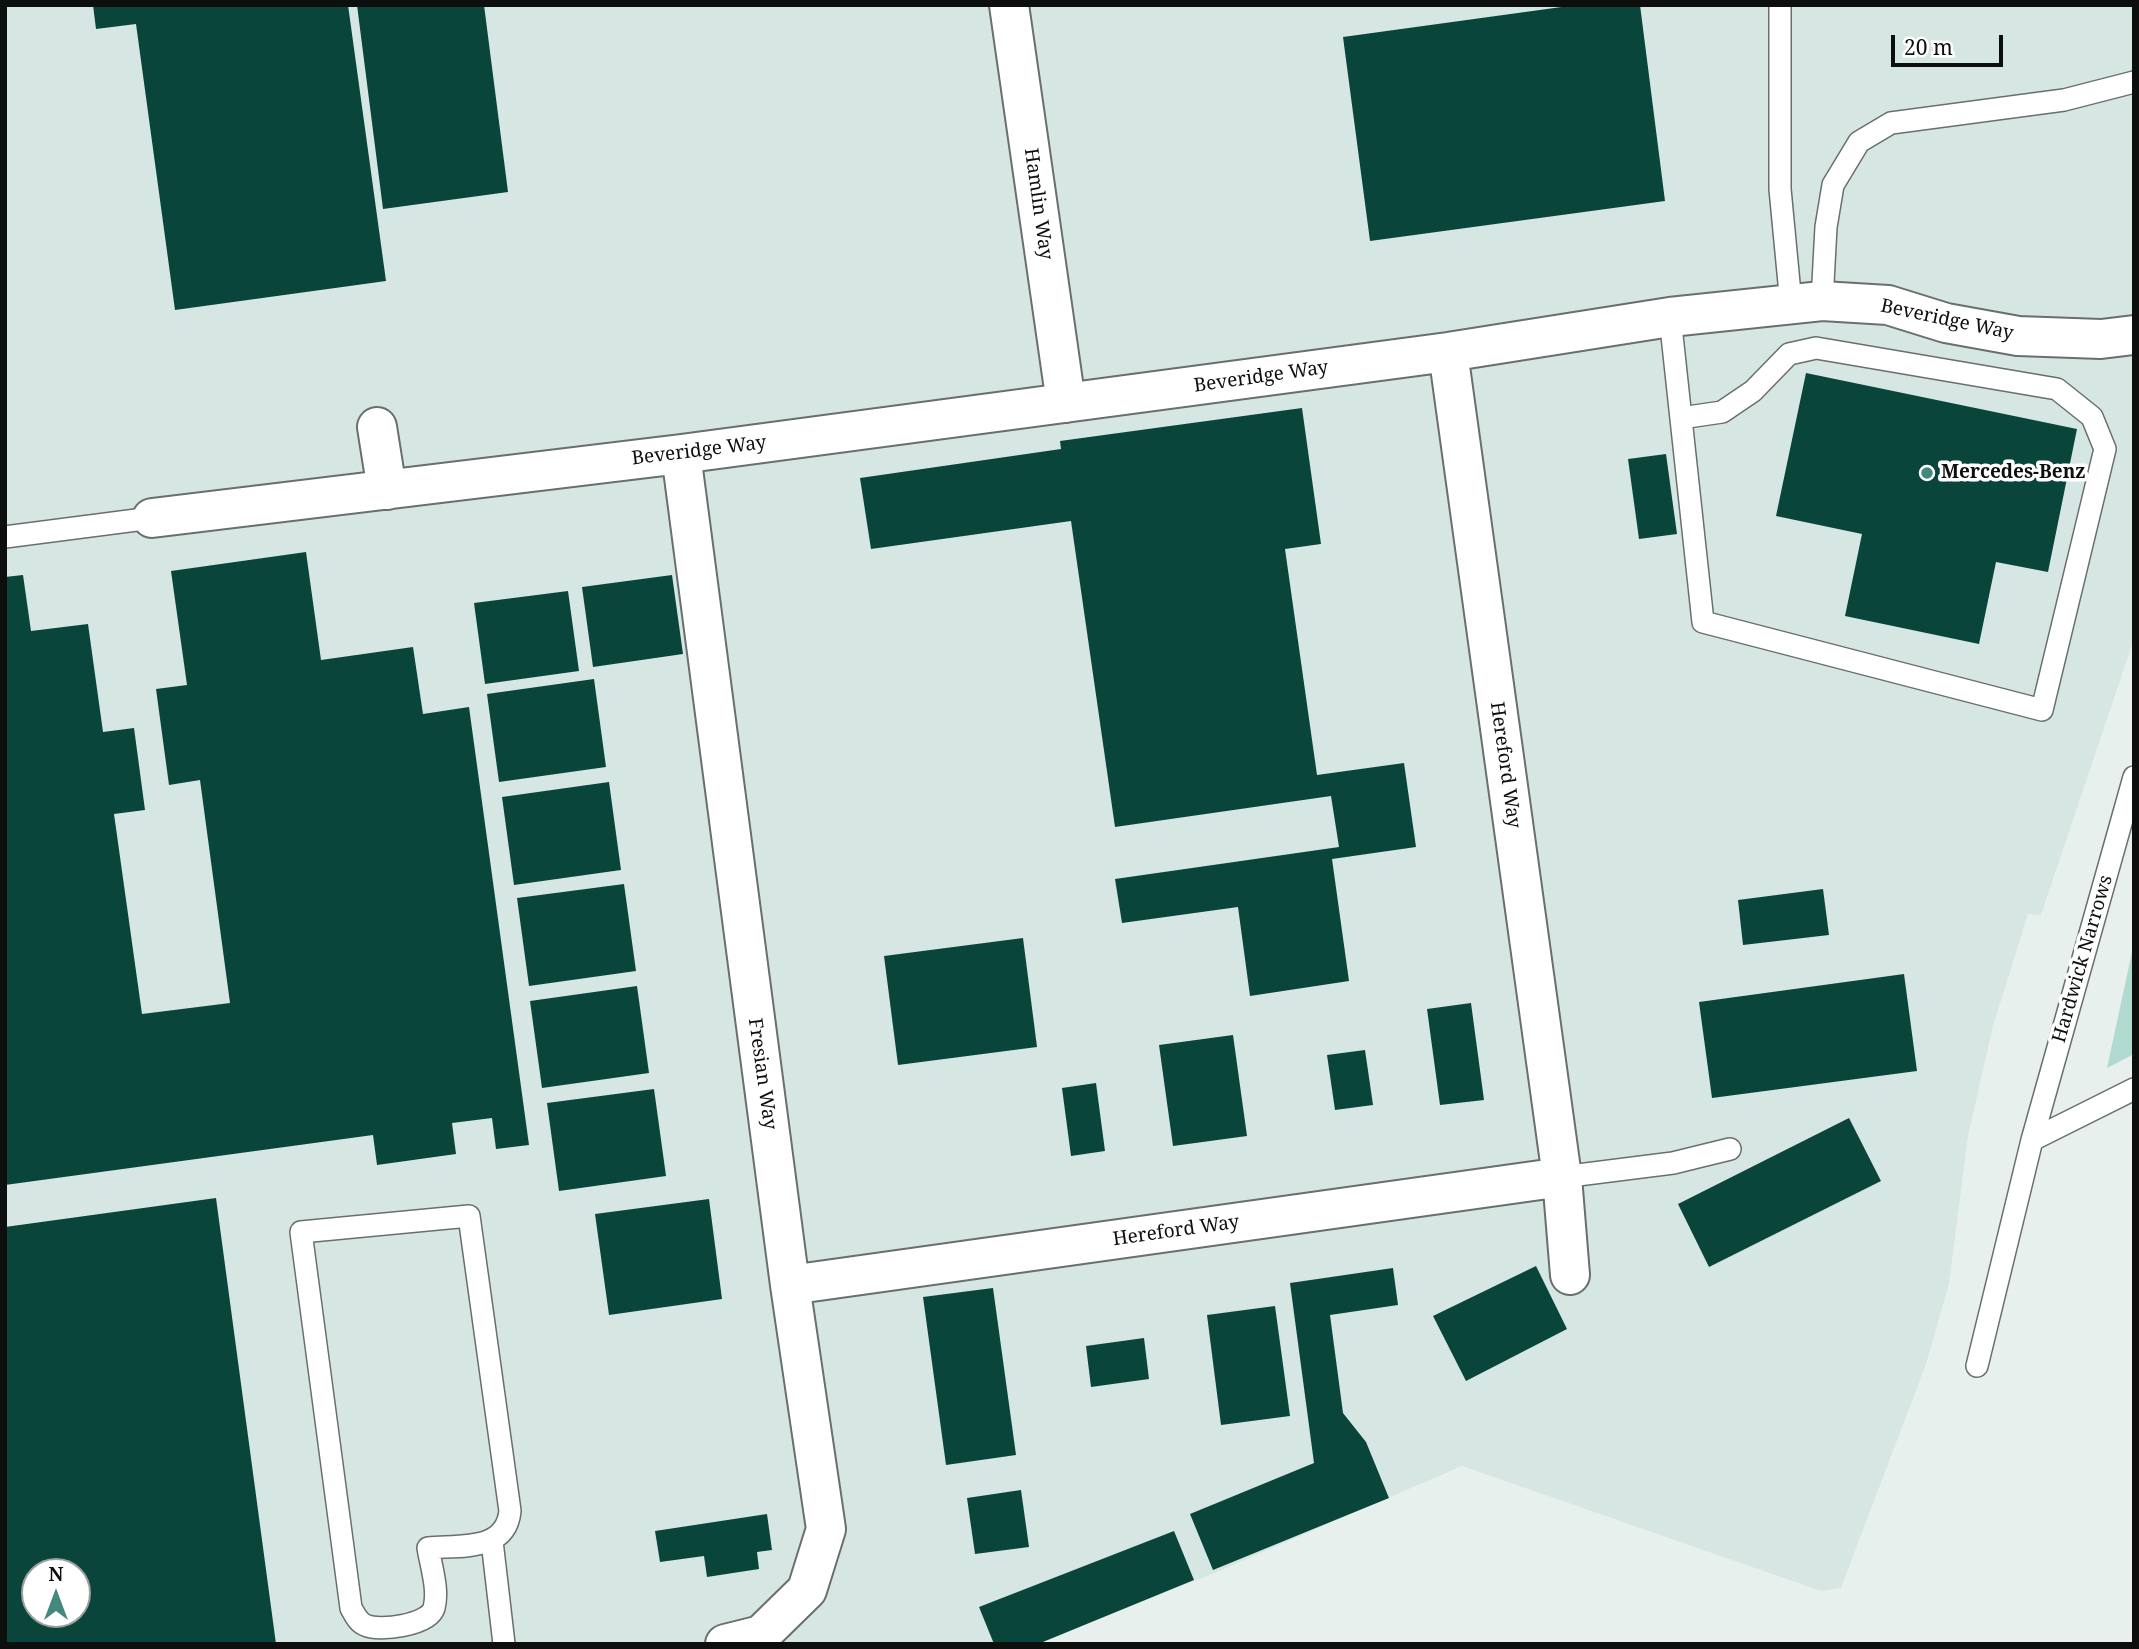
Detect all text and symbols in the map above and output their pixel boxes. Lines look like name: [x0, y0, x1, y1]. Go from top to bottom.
scale bar: [1894, 21, 2006, 65]
text: 20 m: [1904, 33, 1953, 61]
street label: Hamlin Way: [1019, 147, 1057, 261]
street label: Beveridge Way: [1878, 295, 2016, 345]
street label: Beveridge Way: [1192, 356, 1330, 398]
street label: Beveridge Way: [630, 431, 768, 471]
place label: Mercedes-Benz: [1941, 462, 2085, 484]
marker: Mercedes-Benz: [1919, 465, 1935, 481]
street label: Hereford Way: [1485, 700, 1525, 830]
street label: Hardwick Narrows: [2048, 873, 2118, 1045]
street label: Fresian Way: [743, 1017, 781, 1131]
street label: Hereford Way: [1111, 1211, 1241, 1251]
north arrow: [21, 1558, 91, 1628]
text: N: [49, 1561, 63, 1587]

